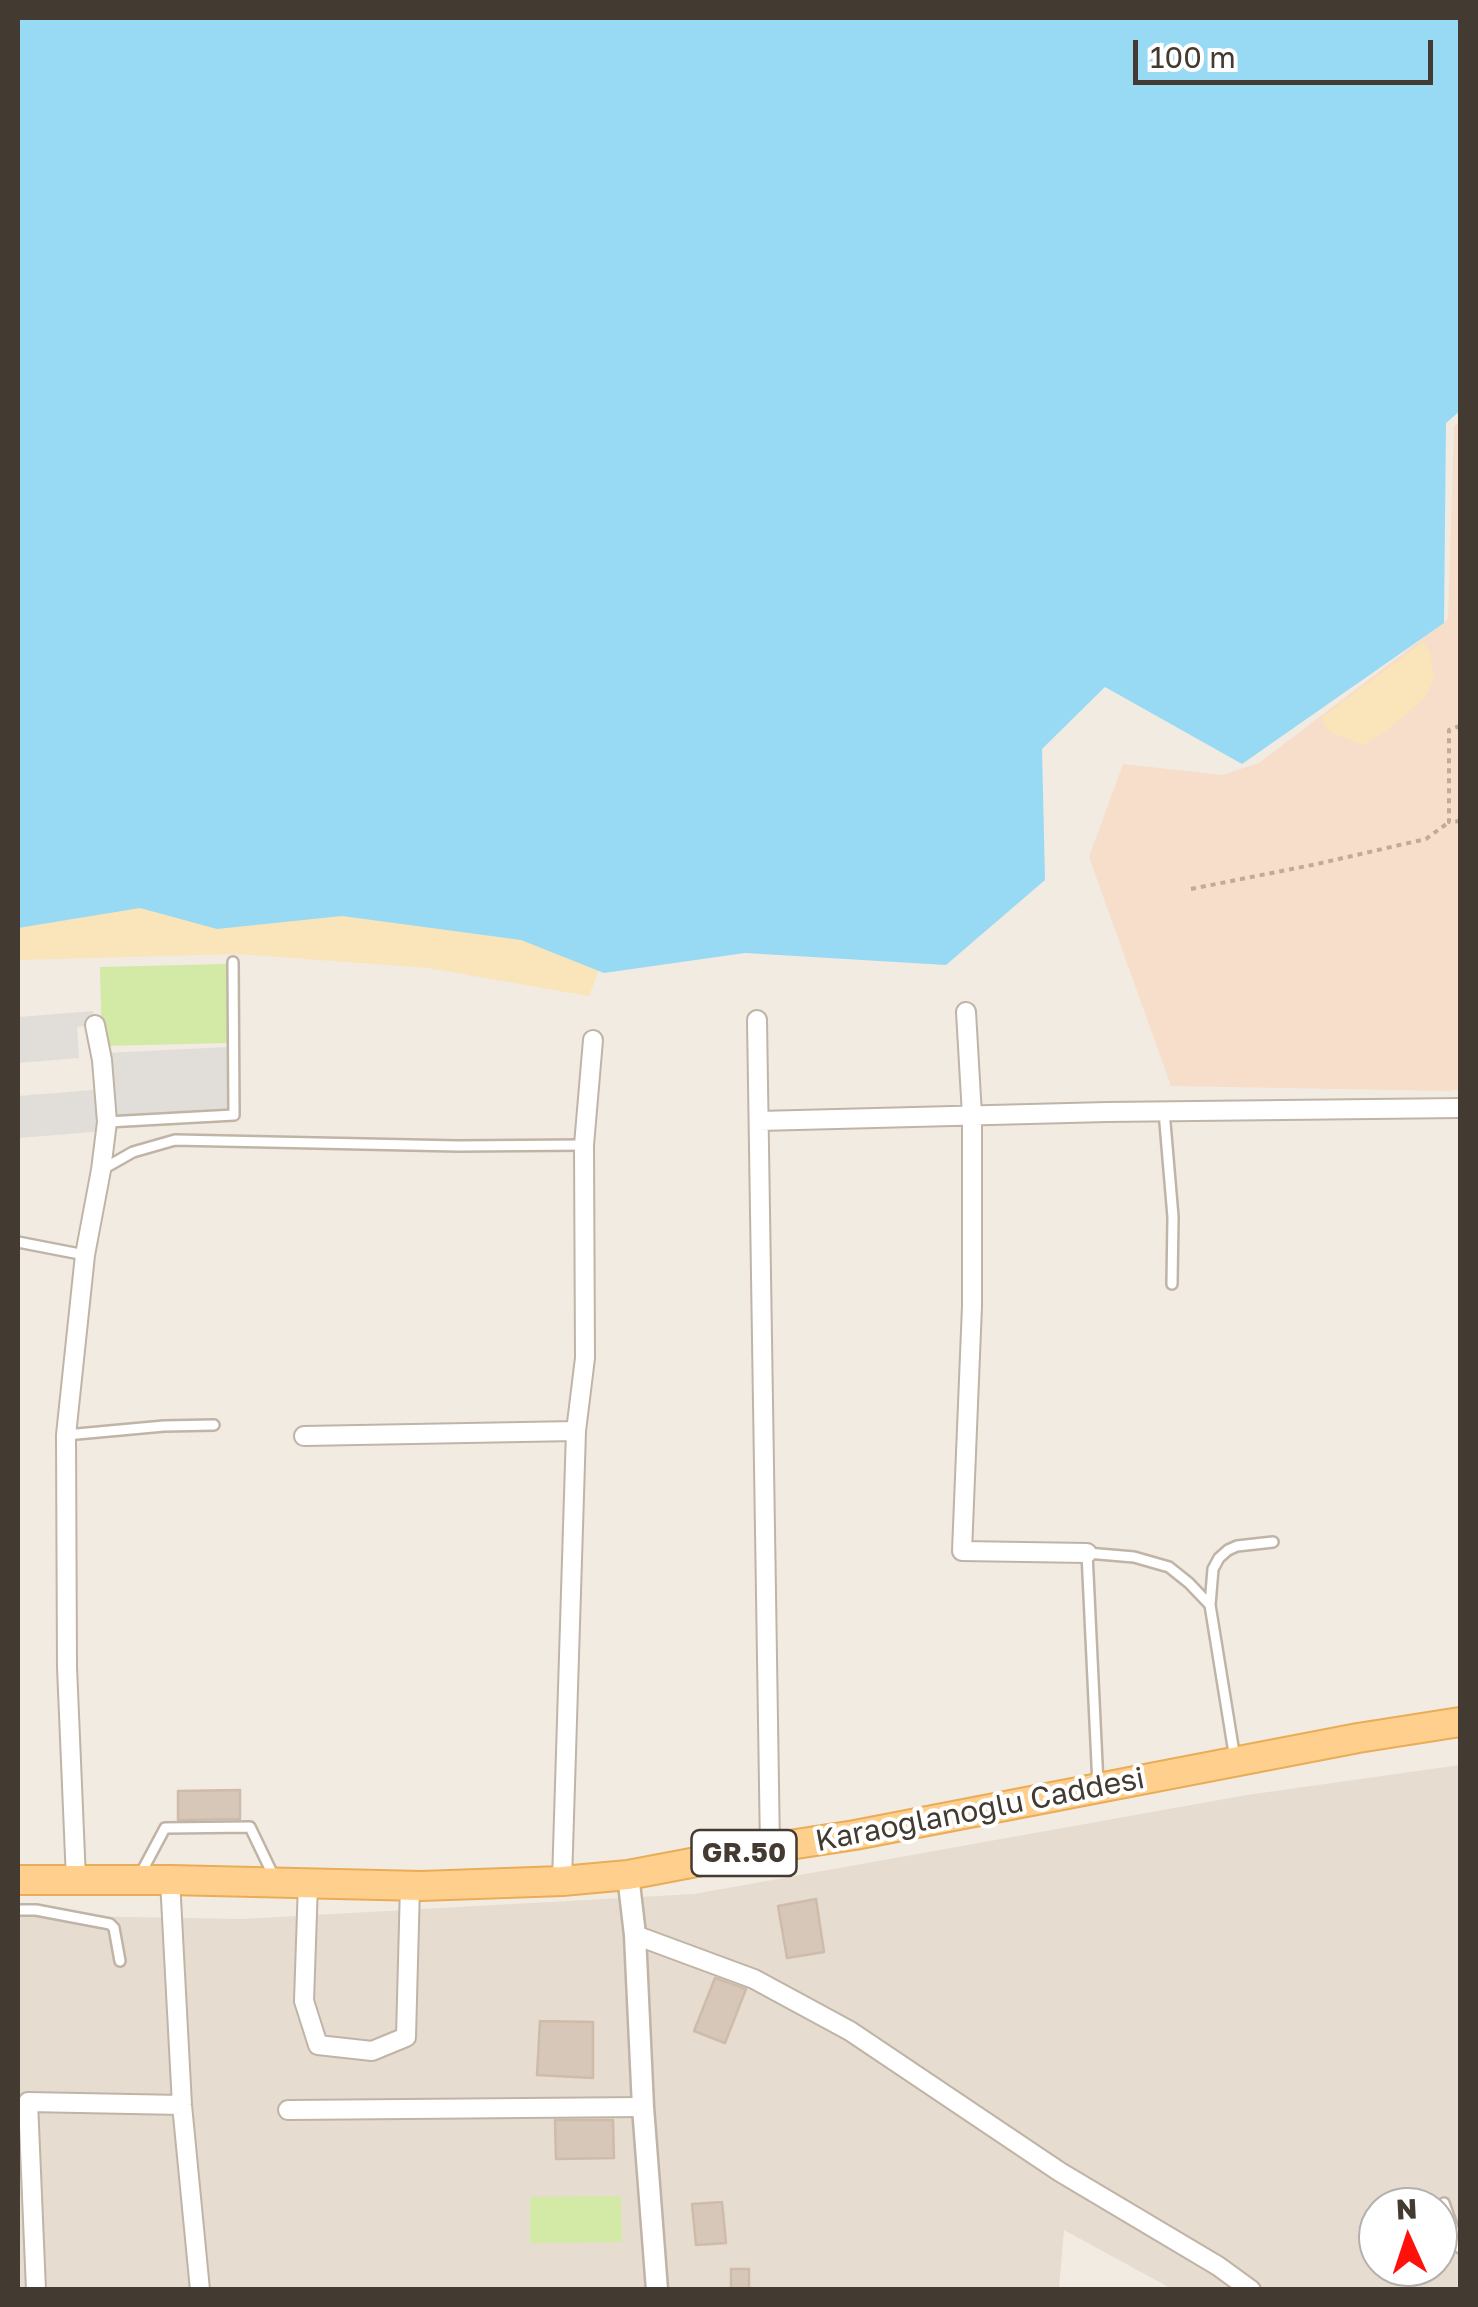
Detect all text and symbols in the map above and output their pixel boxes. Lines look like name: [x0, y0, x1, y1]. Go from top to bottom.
scale bar: [1138, 20, 1438, 82]
text: 100 m: [1150, 39, 1236, 75]
street label: Karaoğlanoğlu Caddesi: [812, 1760, 1148, 1860]
road number: GR.50: [692, 1830, 796, 1876]
north arrow: [1358, 2187, 1458, 2287]
text: N: [1395, 2192, 1418, 2226]

